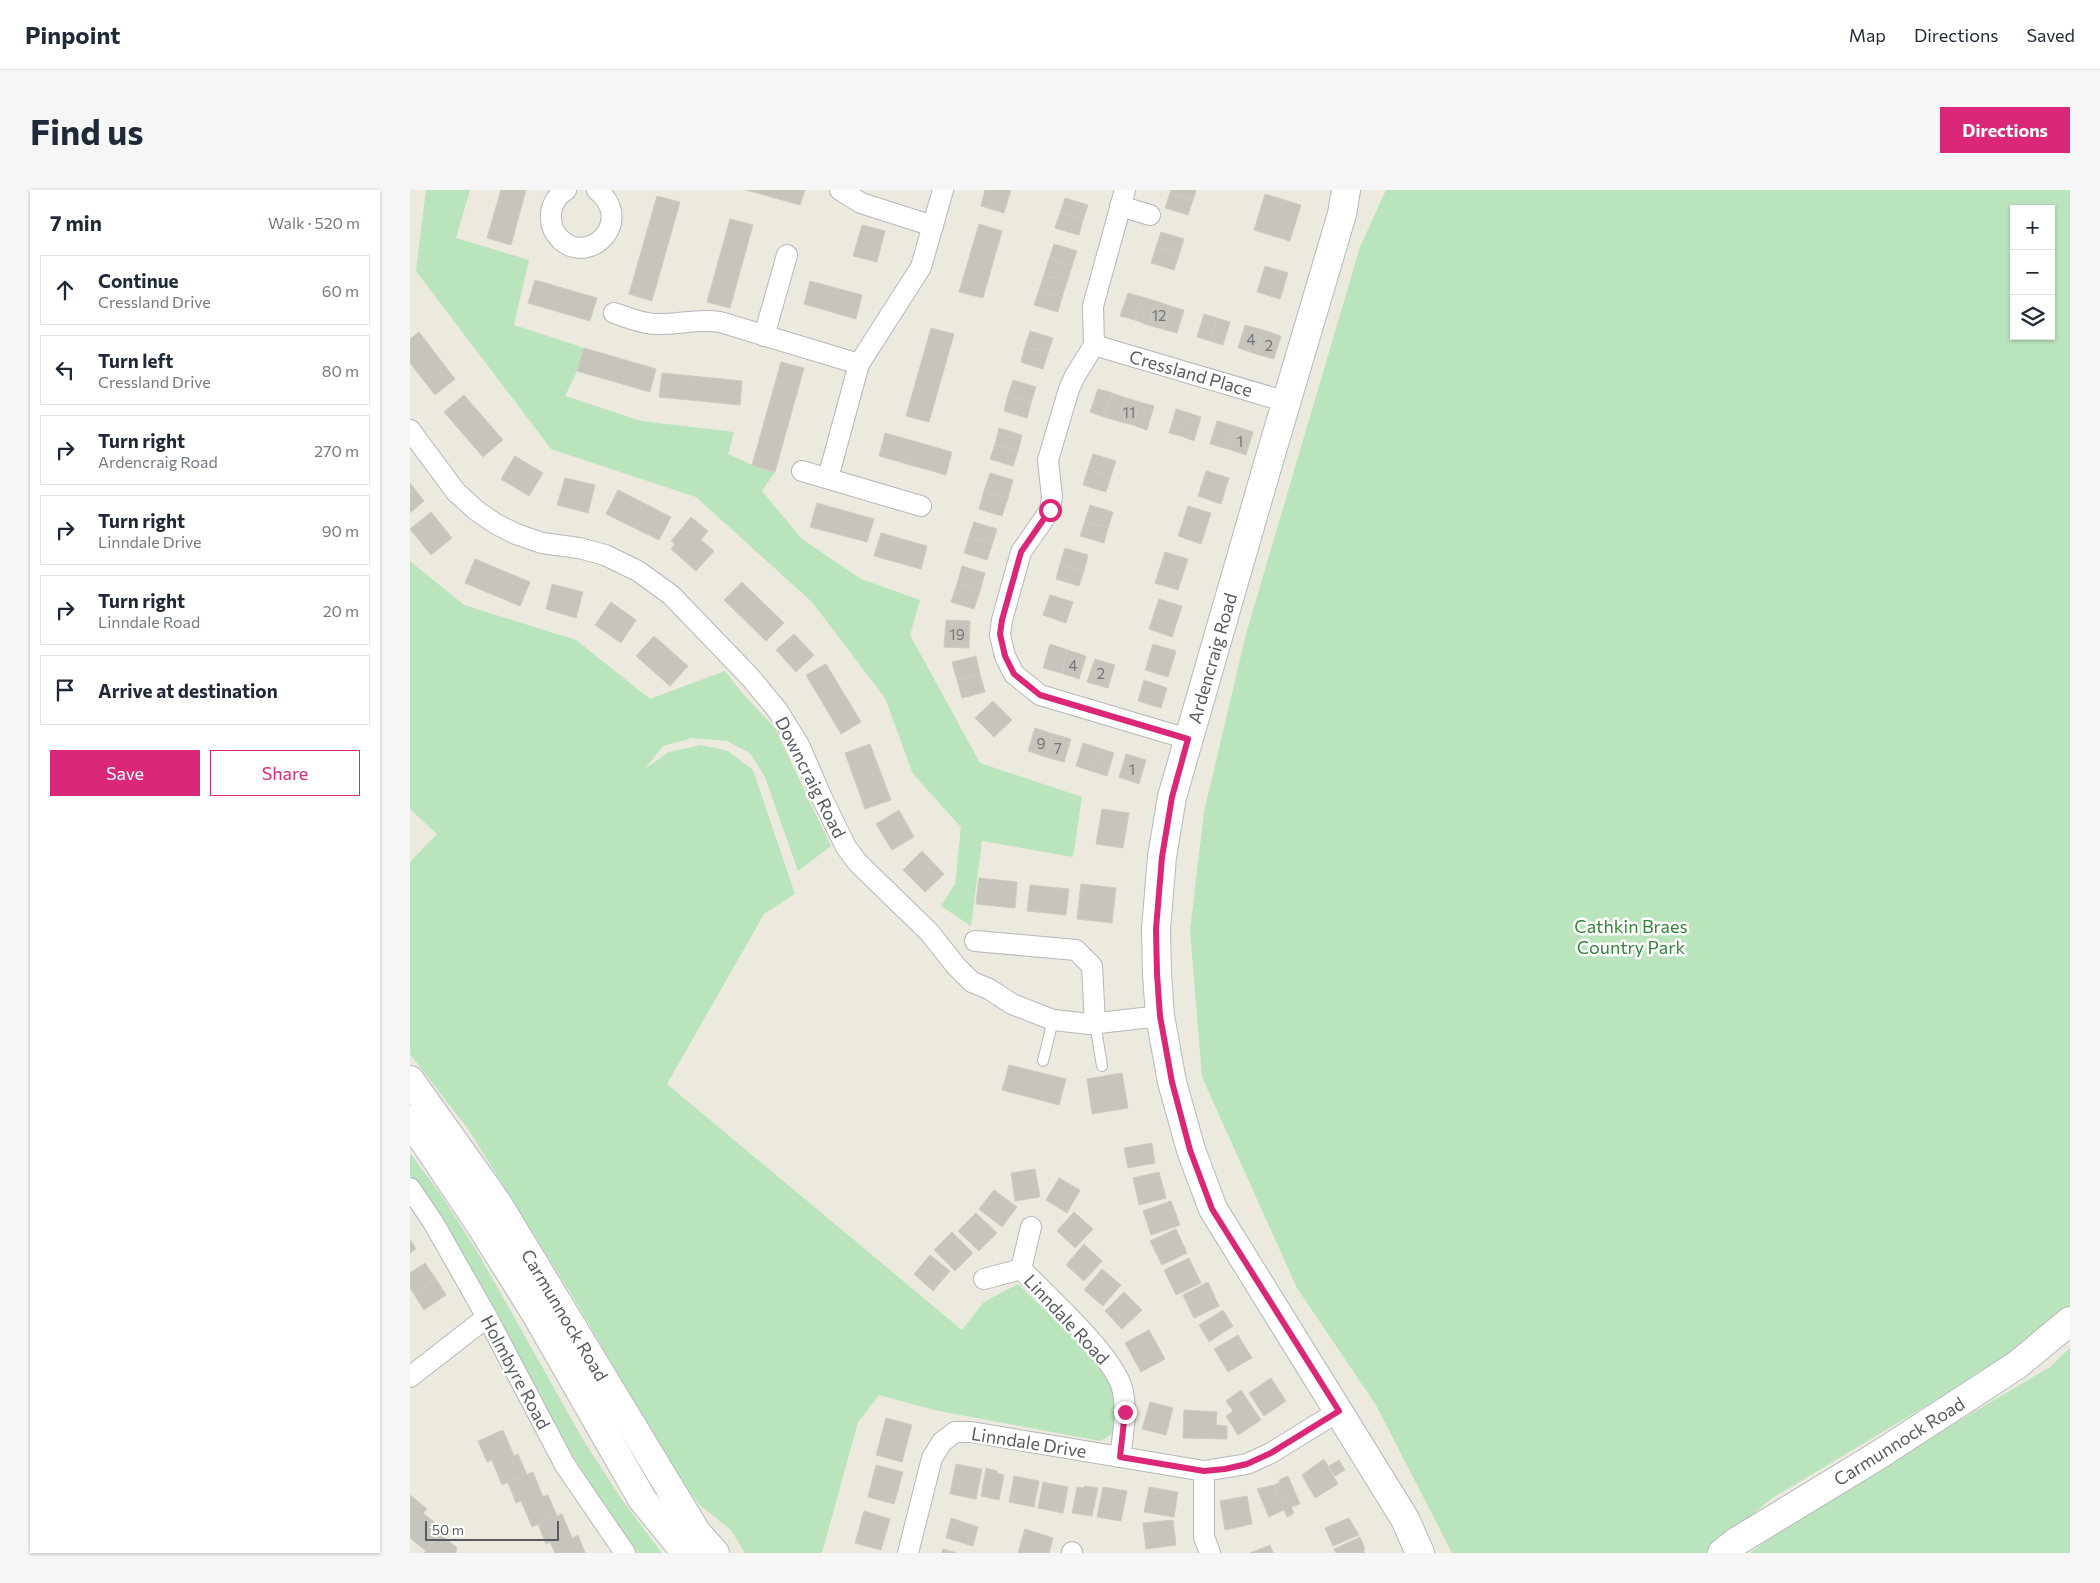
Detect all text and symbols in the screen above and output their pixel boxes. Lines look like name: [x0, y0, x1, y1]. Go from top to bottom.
text: Pinpoint: [25, 20, 120, 49]
text: Map: [1849, 24, 1886, 46]
text: Directions: [1914, 24, 1998, 46]
text: Saved: [2026, 24, 2075, 46]
button: Directions: [1940, 107, 2070, 153]
text: Find us: [30, 109, 144, 152]
map controls: [2010, 205, 2055, 340]
button: +: [2010, 205, 2055, 250]
text: 7 min: [50, 210, 102, 235]
text: Walk · 520 m: [268, 213, 360, 232]
button: −: [2010, 250, 2055, 295]
text: Continue: [98, 269, 178, 292]
icon: ahead: [51, 276, 79, 304]
text: 60 m: [322, 281, 359, 300]
text: Cressland Drive: [98, 292, 211, 311]
button: layers: [2010, 295, 2055, 340]
house number: 12: [1152, 306, 1166, 324]
house number: 4: [1247, 330, 1256, 348]
house number: 2: [1265, 336, 1273, 354]
street label: Cressland Place: [1127, 345, 1255, 401]
text: Turn left: [98, 349, 173, 372]
icon: left: [51, 356, 79, 384]
text: 80 m: [322, 361, 359, 380]
text: Cressland Drive: [98, 372, 211, 391]
house number: 11: [1123, 403, 1135, 421]
text: Turn right: [98, 429, 185, 452]
house number: 1: [1237, 432, 1243, 450]
icon: right: [51, 436, 79, 464]
text: 270 m: [314, 441, 359, 460]
text: Ardencraig Road: [98, 452, 218, 471]
route start: [1039, 499, 1062, 522]
text: Turn right: [98, 509, 185, 532]
icon: right: [51, 516, 79, 544]
text: 90 m: [322, 521, 359, 540]
text: Linndale Drive: [98, 532, 201, 551]
text: Turn right: [98, 589, 185, 612]
street label: Ardencraig Road: [1183, 590, 1241, 726]
icon: right: [51, 596, 79, 624]
text: 20 m: [323, 601, 359, 620]
text: Linndale Road: [98, 612, 200, 631]
house number: 19: [949, 625, 965, 643]
house number: 4: [1069, 656, 1078, 674]
house number: 2: [1097, 664, 1105, 682]
icon: arrive: [51, 676, 79, 704]
text: Arrive at destination: [98, 679, 278, 702]
street label: Downcraig Road: [771, 712, 851, 842]
house number: 9: [1036, 734, 1046, 752]
house number: 7: [1054, 739, 1062, 757]
button: Save: [50, 750, 200, 796]
button: Share: [210, 750, 360, 796]
house number: 1: [1129, 760, 1135, 778]
park label: Cathkin Braes Country Park: [1574, 915, 1688, 958]
street label: Carmunnock Road: [517, 1245, 613, 1385]
street label: Linndale Road: [1020, 1269, 1114, 1369]
street label: Holmbyre Road: [477, 1311, 555, 1433]
street label: Carmunnock Road: [1829, 1392, 1969, 1490]
route end: [1114, 1401, 1137, 1424]
street label: Linndale Drive: [970, 1422, 1088, 1462]
scale bar: [425, 1518, 559, 1541]
text: 50 m: [432, 1521, 464, 1538]

